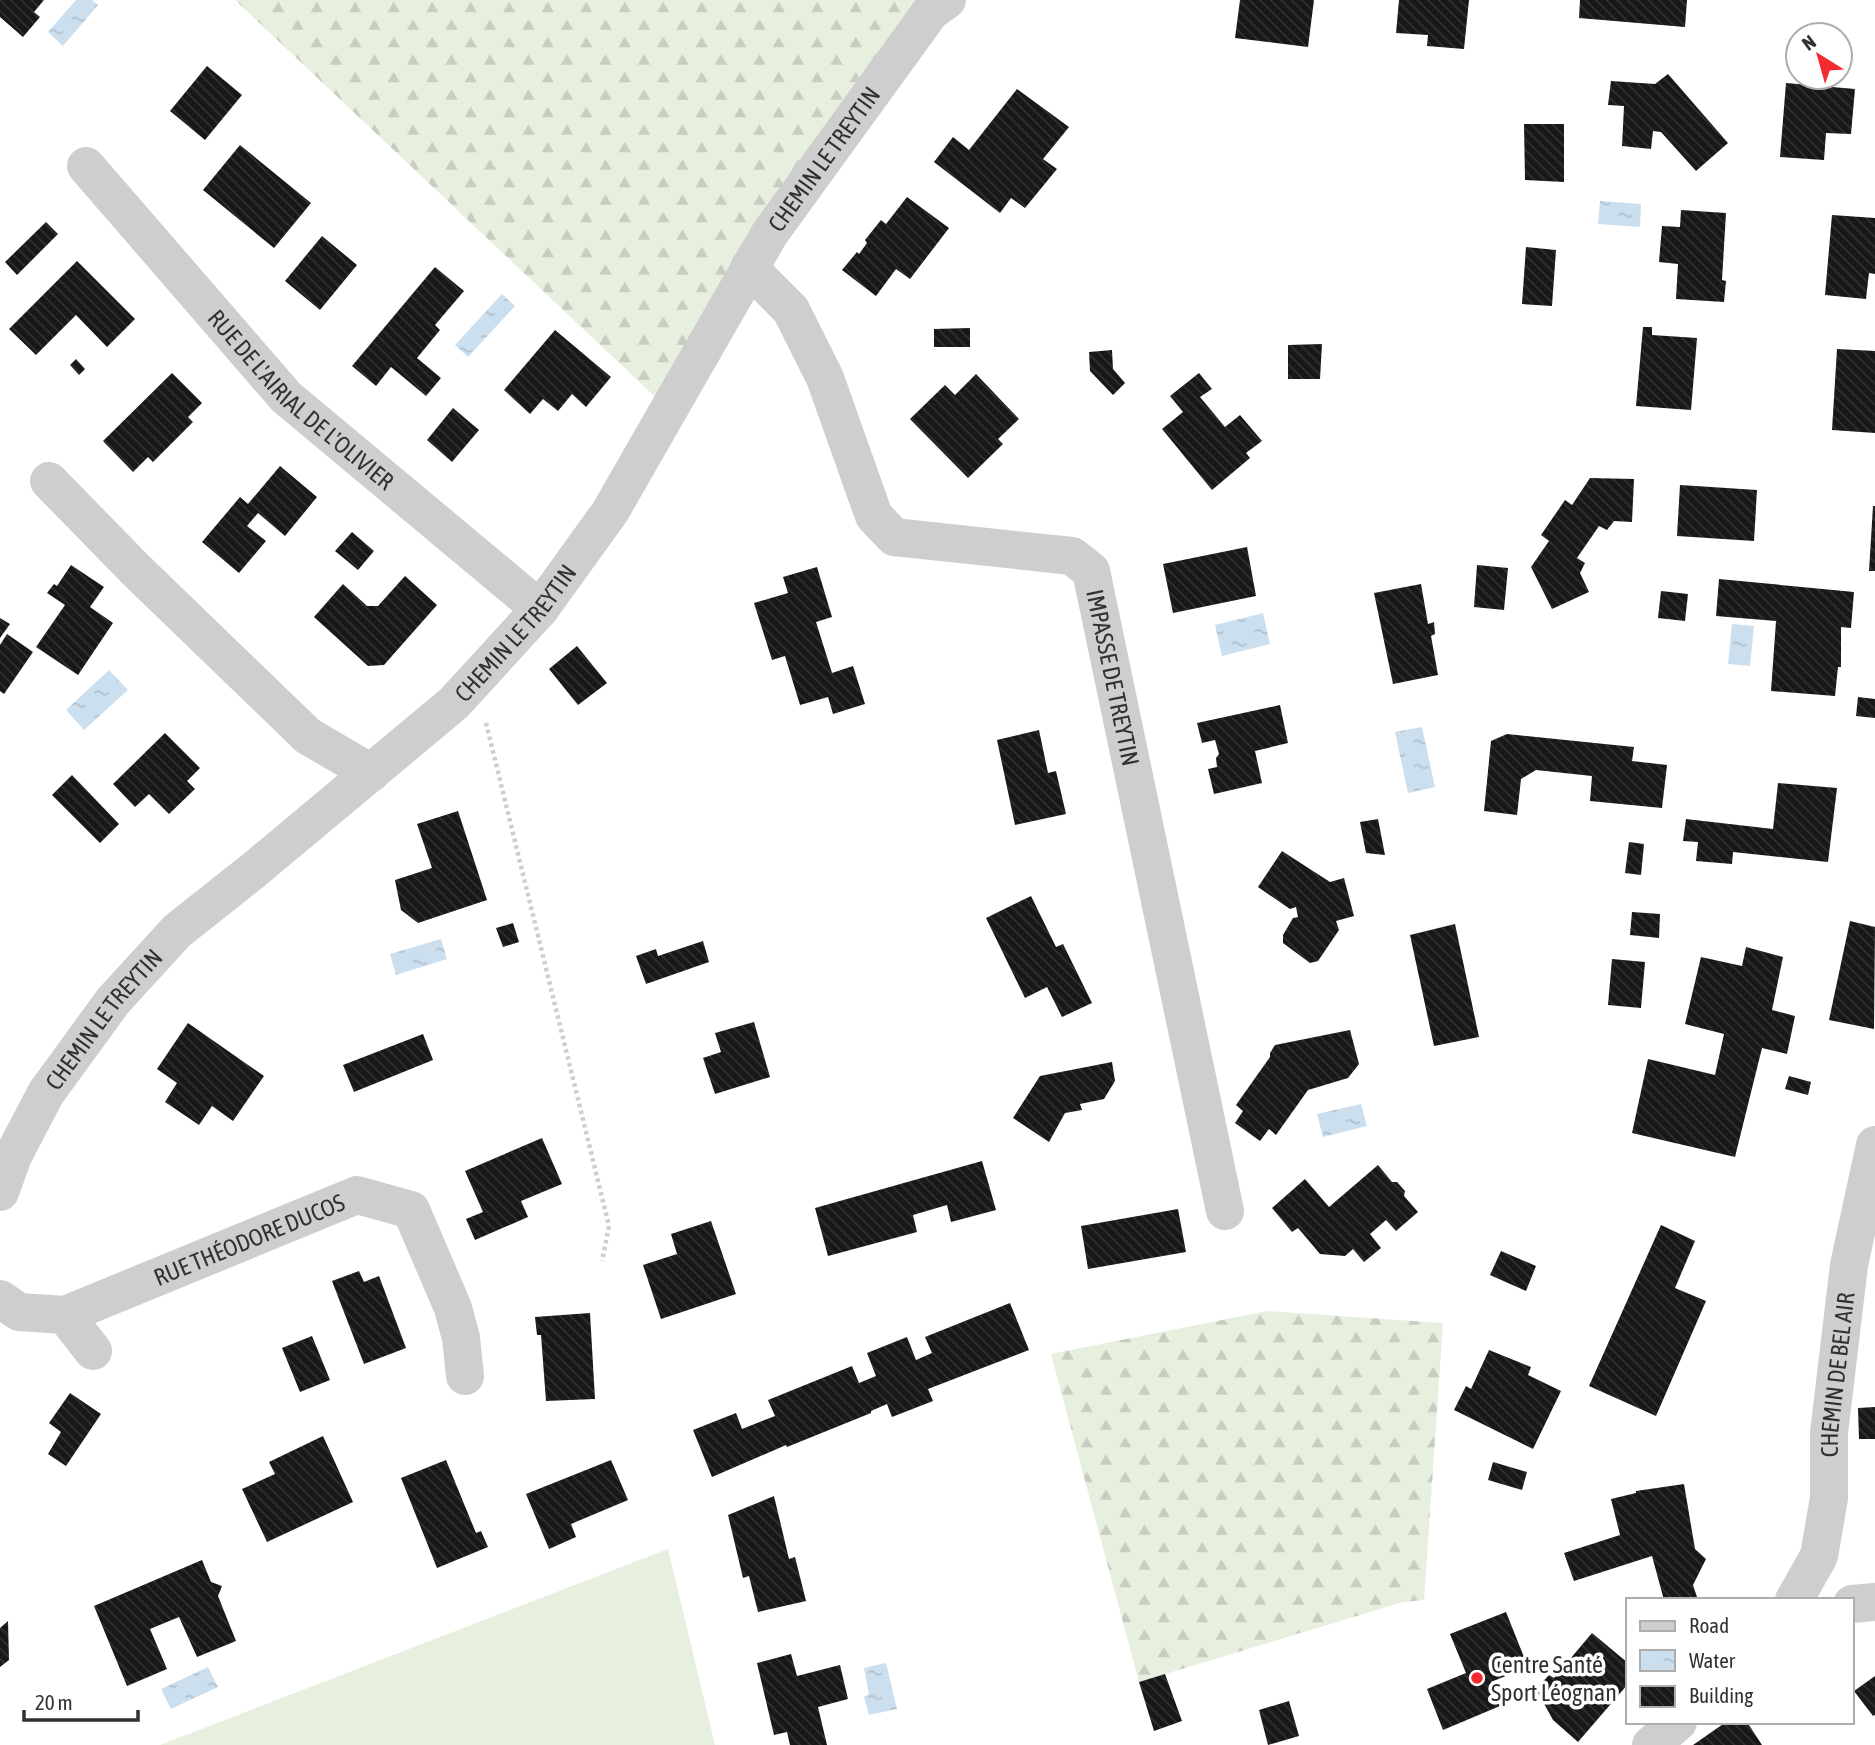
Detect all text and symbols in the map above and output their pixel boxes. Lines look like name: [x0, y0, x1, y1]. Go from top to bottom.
north arrow: [1784, 21, 1854, 91]
text: N: [1798, 30, 1820, 55]
street label: CHEMIN LE TREYTIN: [762, 81, 885, 236]
street label: RUE DE L'AIRIAL DE L'OLIVIER: [203, 304, 399, 495]
street label: CHEMIN LE TREYTIN: [449, 559, 581, 707]
street label: IMPASSE DE TREYTIN: [1082, 587, 1145, 768]
street label: CHEMIN LE TREYTIN: [40, 943, 167, 1095]
street label: RUE THÉODORE DUCOS: [150, 1188, 348, 1291]
street label: CHEMIN DE BEL AIR: [1816, 1291, 1859, 1457]
legend: [1626, 1598, 1854, 1724]
text: Road: [1689, 1613, 1729, 1637]
text: Water: [1689, 1648, 1736, 1672]
place label: Centre Santé Sport Léognan: [1491, 1651, 1617, 1706]
marker: Centre Santé Sport Léognan: [1469, 1670, 1485, 1686]
scale bar: [24, 1678, 138, 1722]
text: Building: [1689, 1683, 1753, 1707]
text: 20 m: [35, 1690, 73, 1714]

